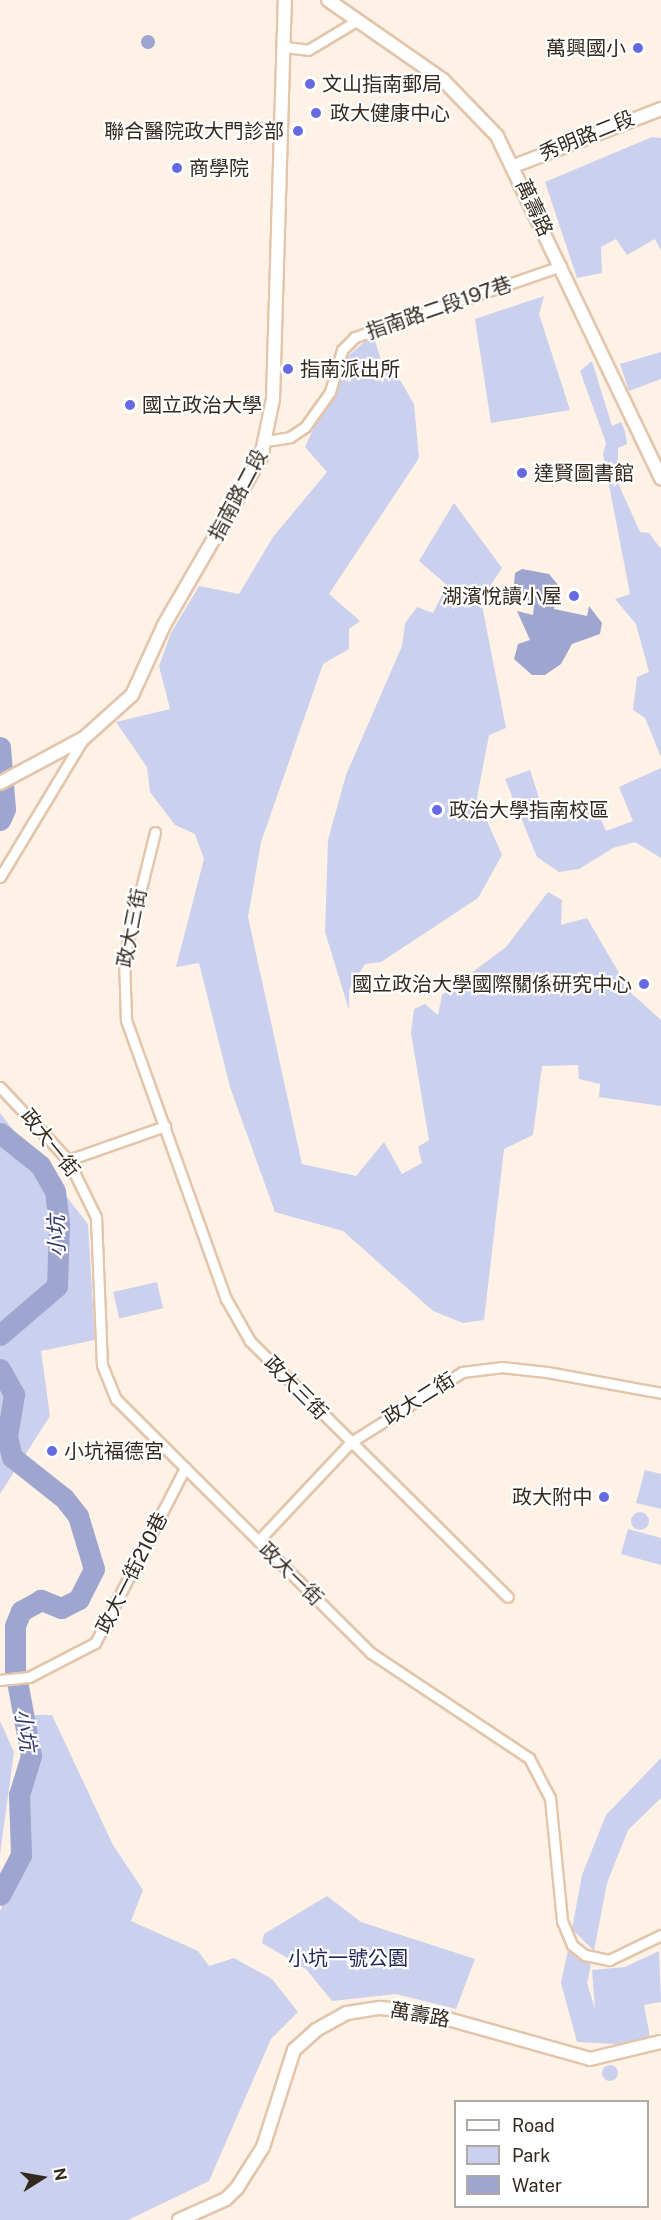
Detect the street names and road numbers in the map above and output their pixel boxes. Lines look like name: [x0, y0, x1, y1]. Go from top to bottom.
street label: 秀明路二段: [536, 106, 638, 166]
street label: 萬壽路: [510, 176, 558, 240]
street label: 指南路二段197巷: [363, 272, 515, 344]
street label: 指南路二段: [204, 445, 272, 545]
street label: 政大三街: [113, 886, 151, 970]
street label: 政大一街: [16, 1104, 84, 1182]
street label: 政大三街: [259, 1351, 333, 1425]
street label: 政大二街: [379, 1368, 459, 1430]
street label: 政大一街210巷: [91, 1509, 173, 1637]
street label: 政大一街: [254, 1538, 328, 1610]
street label: 萬壽路: [388, 1998, 452, 2032]

